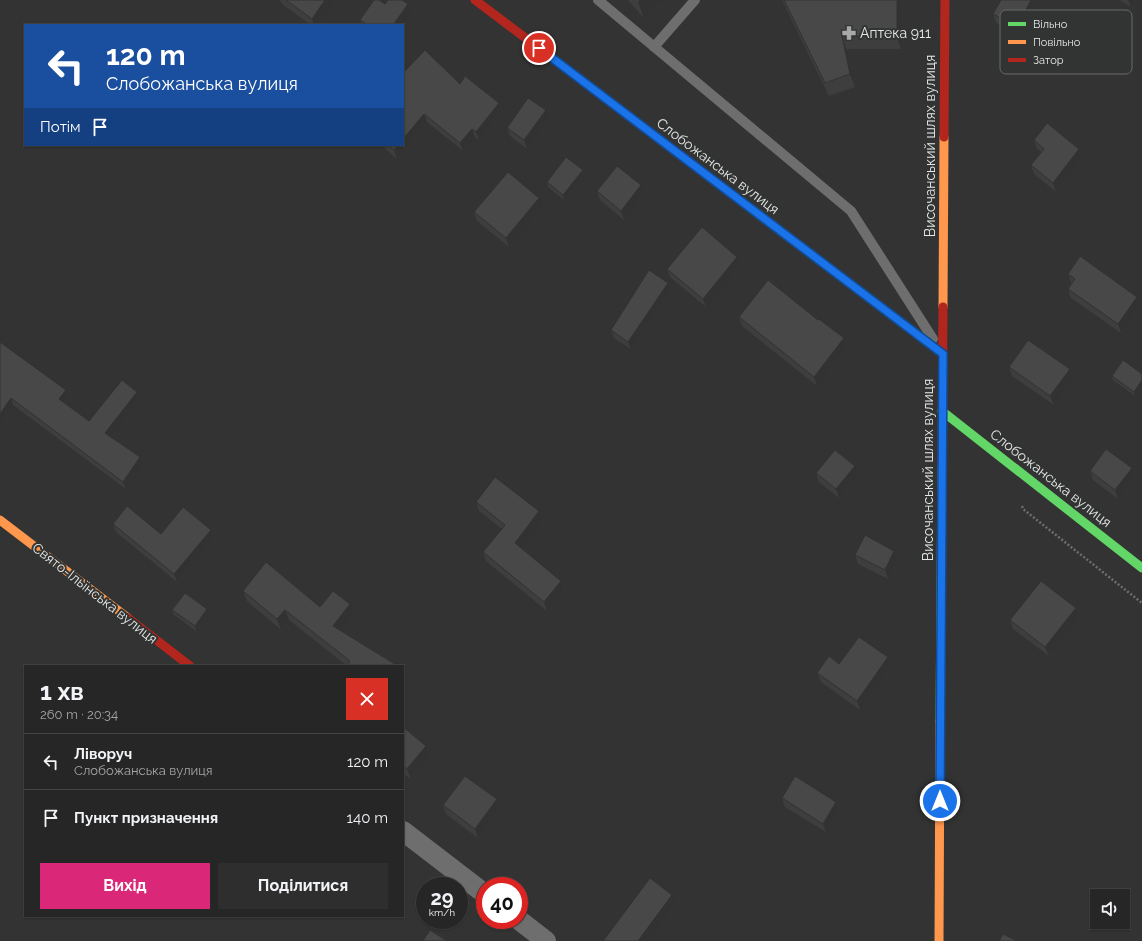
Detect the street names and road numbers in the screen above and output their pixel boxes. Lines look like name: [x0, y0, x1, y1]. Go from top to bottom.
street label: Височанський шлях вулиця: [922, 55, 938, 237]
street label: Слобожанська вулиця: [654, 115, 782, 217]
street label: Височанський шлях вулиця: [920, 379, 936, 561]
street label: Слобожанська вулиця: [987, 426, 1115, 530]
street label: Свято-Ільїнська вулиця: [29, 539, 161, 647]

